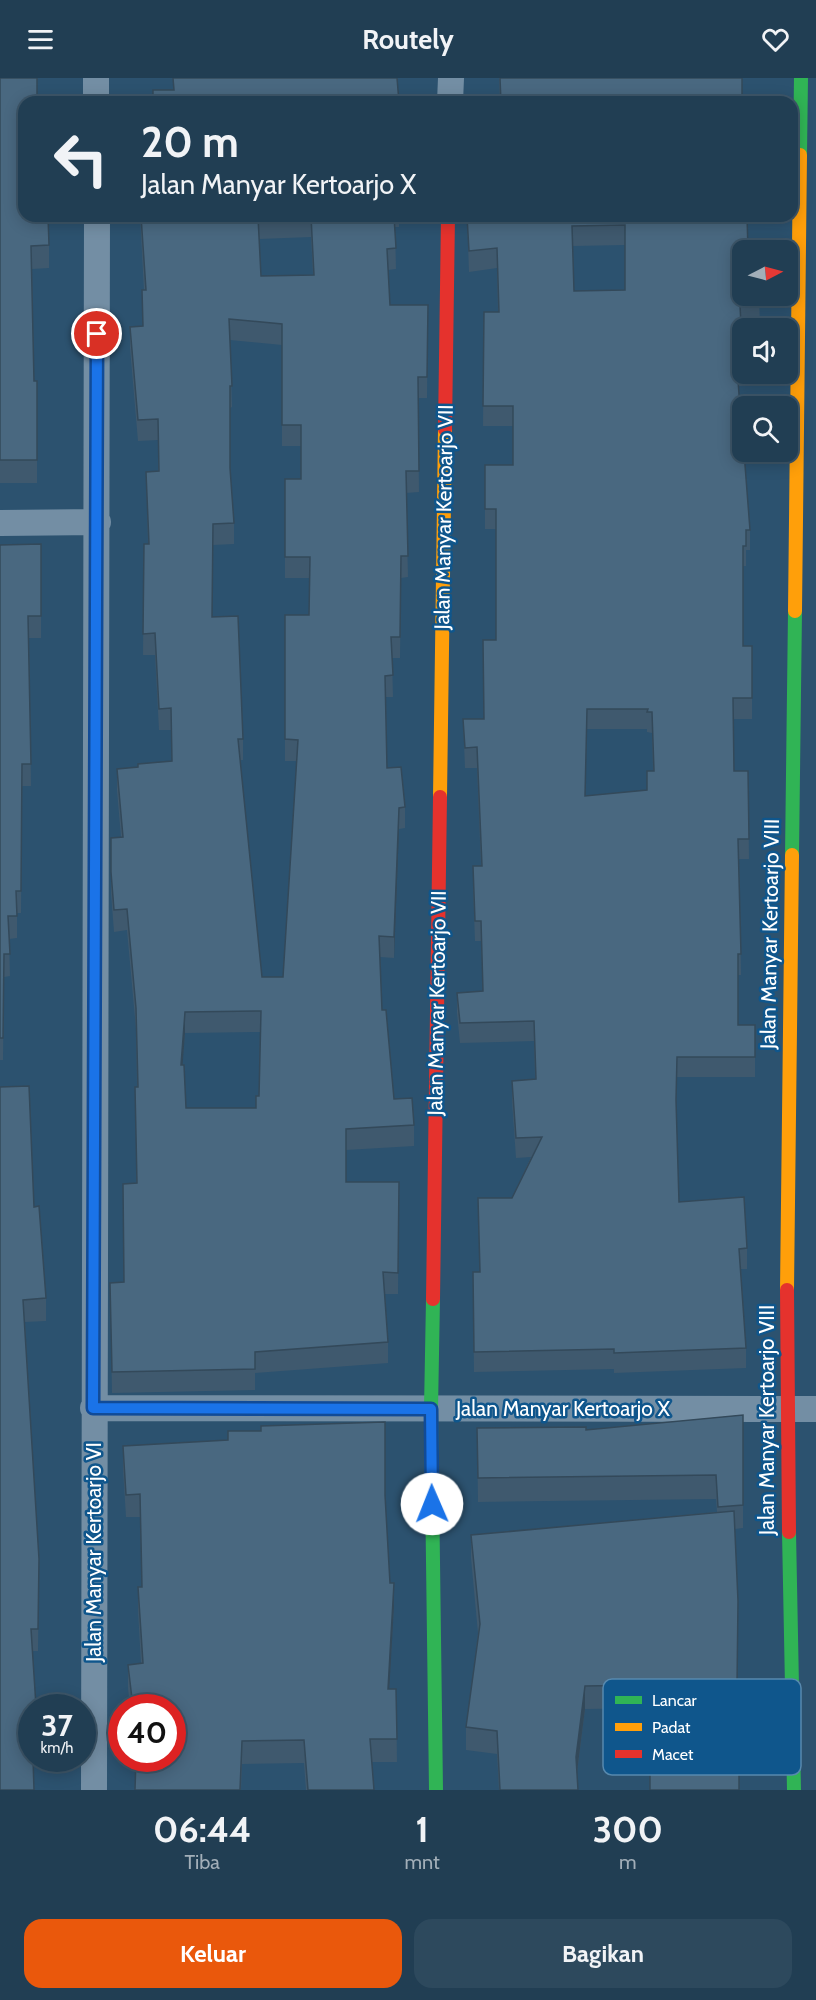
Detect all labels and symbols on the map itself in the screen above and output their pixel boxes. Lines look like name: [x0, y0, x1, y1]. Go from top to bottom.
north arrow: [732, 240, 798, 306]
pin: [71, 308, 122, 359]
street label: Jalan Manyar Kertoarjo VII: [429, 404, 459, 631]
street label: Jalan Manyar Kertoarjo VIII: [755, 819, 785, 1050]
street label: Jalan Manyar Kertoarjo VII: [422, 890, 452, 1117]
street label: Jalan Manyar Kertoarjo VIII: [754, 1305, 780, 1536]
street label: Jalan Manyar Kertoarjo X: [455, 1396, 671, 1422]
street label: Jalan Manyar Kertoarjo VI: [81, 1442, 107, 1663]
position arrow: [400, 1472, 464, 1536]
legend: [603, 1679, 801, 1775]
text: Lancar: [652, 1691, 698, 1710]
speed limit sign: 40: [108, 1694, 186, 1772]
text: Padat: [652, 1718, 691, 1737]
text: Macet: [652, 1745, 694, 1764]

